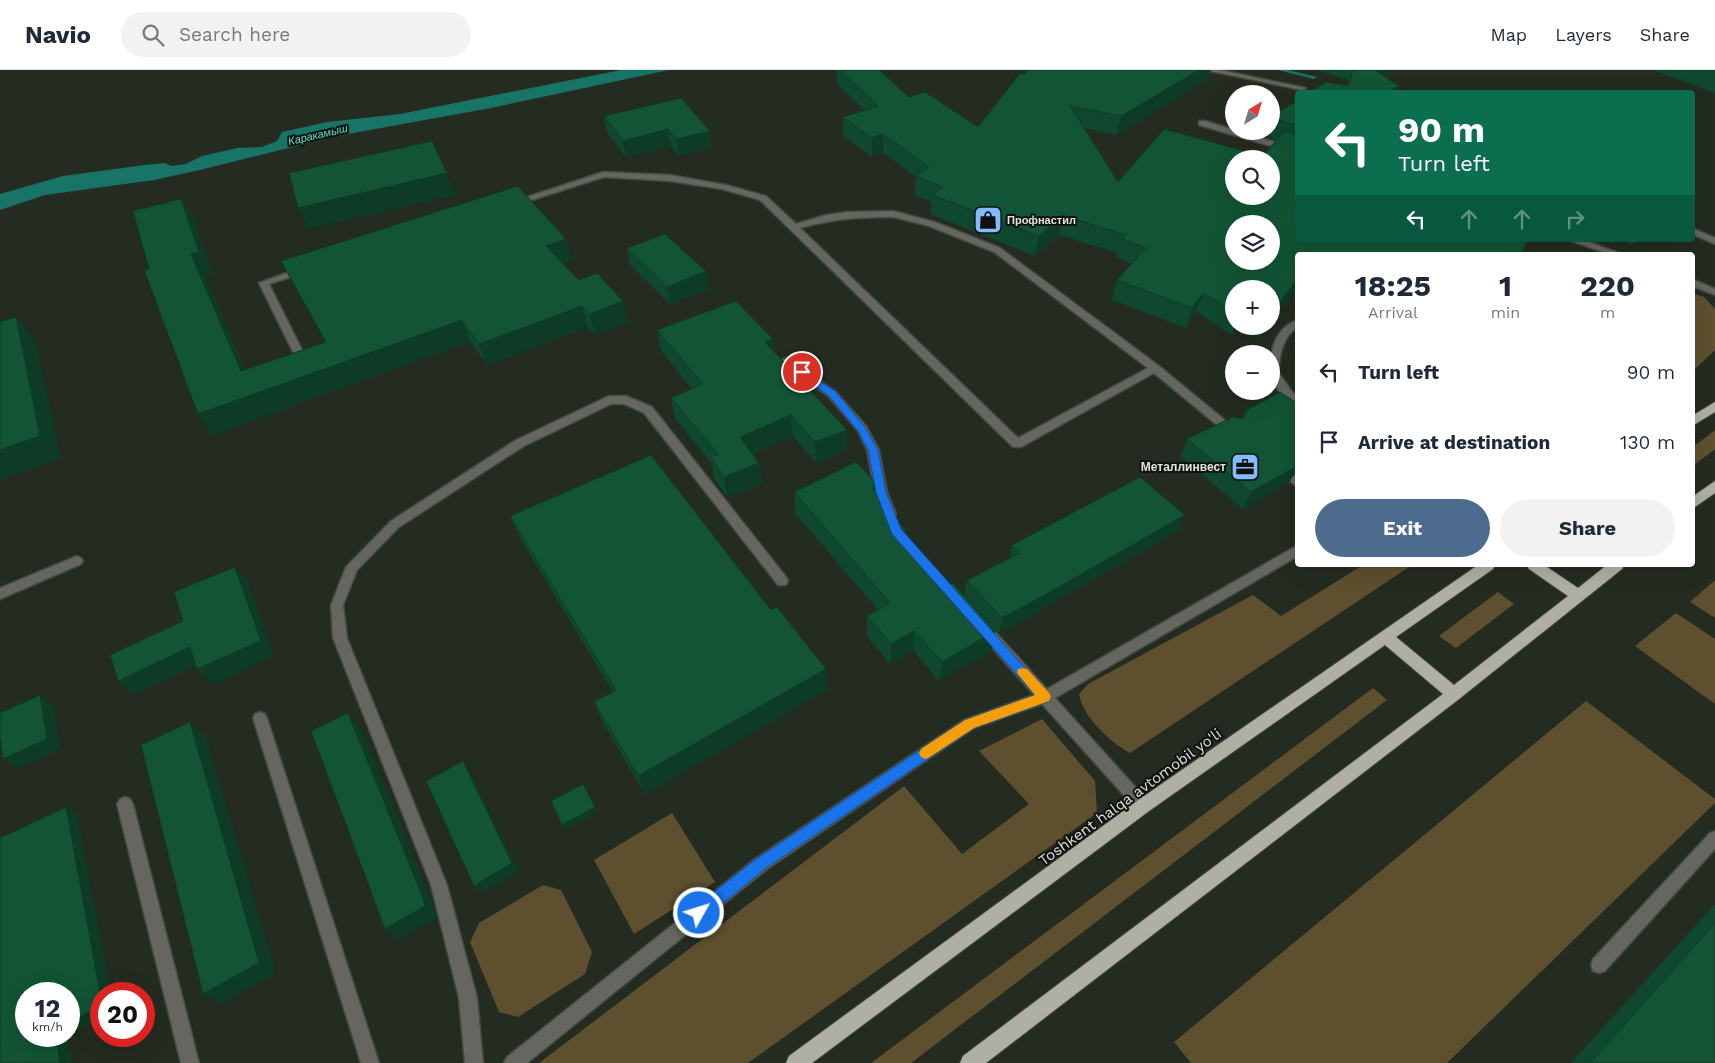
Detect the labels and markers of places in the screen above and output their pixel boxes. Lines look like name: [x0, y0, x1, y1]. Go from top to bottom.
shop icon: Профнастил: [973, 205, 1003, 235]
place label: Профнастил: [1007, 214, 1076, 227]
pin: [781, 351, 823, 393]
office icon: Металлинвест: [1230, 452, 1260, 482]
place label: Металлинвест: [1141, 460, 1226, 474]

